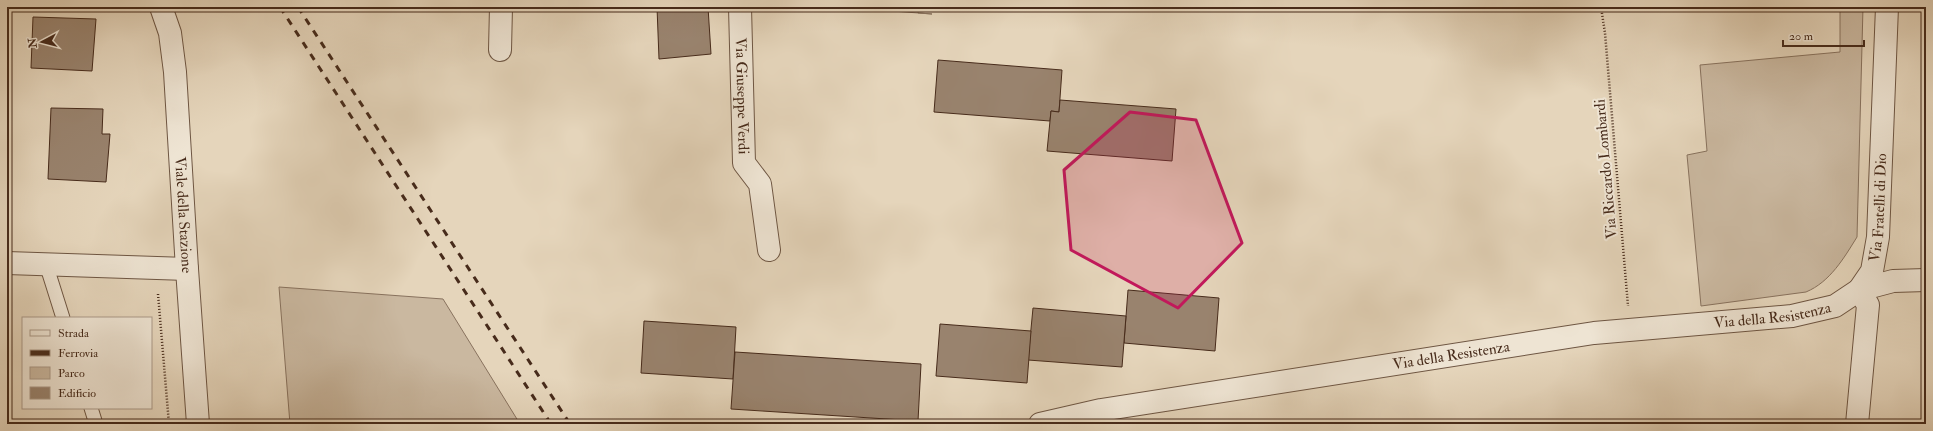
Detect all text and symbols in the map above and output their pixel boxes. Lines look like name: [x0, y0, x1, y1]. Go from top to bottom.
north arrow: [22, 22, 62, 62]
scale bar: [1783, 22, 1864, 48]
text: 20 m: [1789, 29, 1814, 44]
text: N: [25, 36, 40, 50]
street label: Via Giuseppe Verdi: [731, 37, 753, 155]
street label: Via Riccardo Lombardi: [1590, 98, 1622, 240]
street label: Via Fratelli di Dio: [1864, 153, 1891, 263]
street label: Viale della Stazione: [171, 156, 197, 274]
street label: Via della Resistenza: [1713, 298, 1834, 332]
legend: [22, 317, 152, 409]
text: Strada: [58, 326, 90, 341]
street label: Via della Resistenza: [1391, 337, 1512, 374]
text: Ferrovia: [58, 346, 99, 361]
text: Parco: [58, 366, 85, 381]
text: Edificio: [58, 386, 96, 401]

